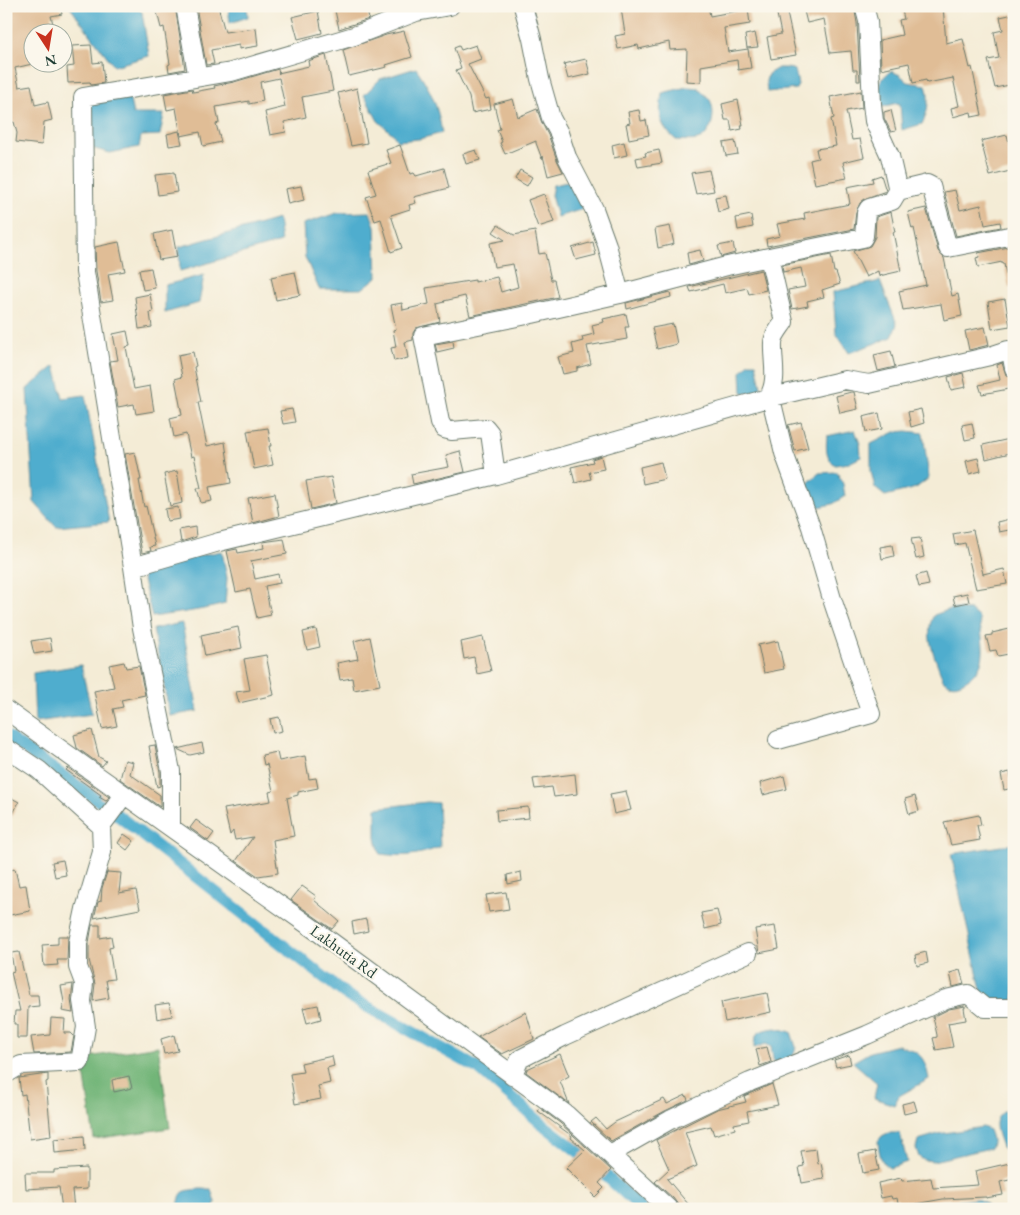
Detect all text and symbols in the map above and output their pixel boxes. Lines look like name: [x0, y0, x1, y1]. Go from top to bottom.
north arrow: [22, 22, 72, 72]
text: N: [43, 51, 58, 71]
street label: Lakhutia Rd: [306, 920, 382, 983]

